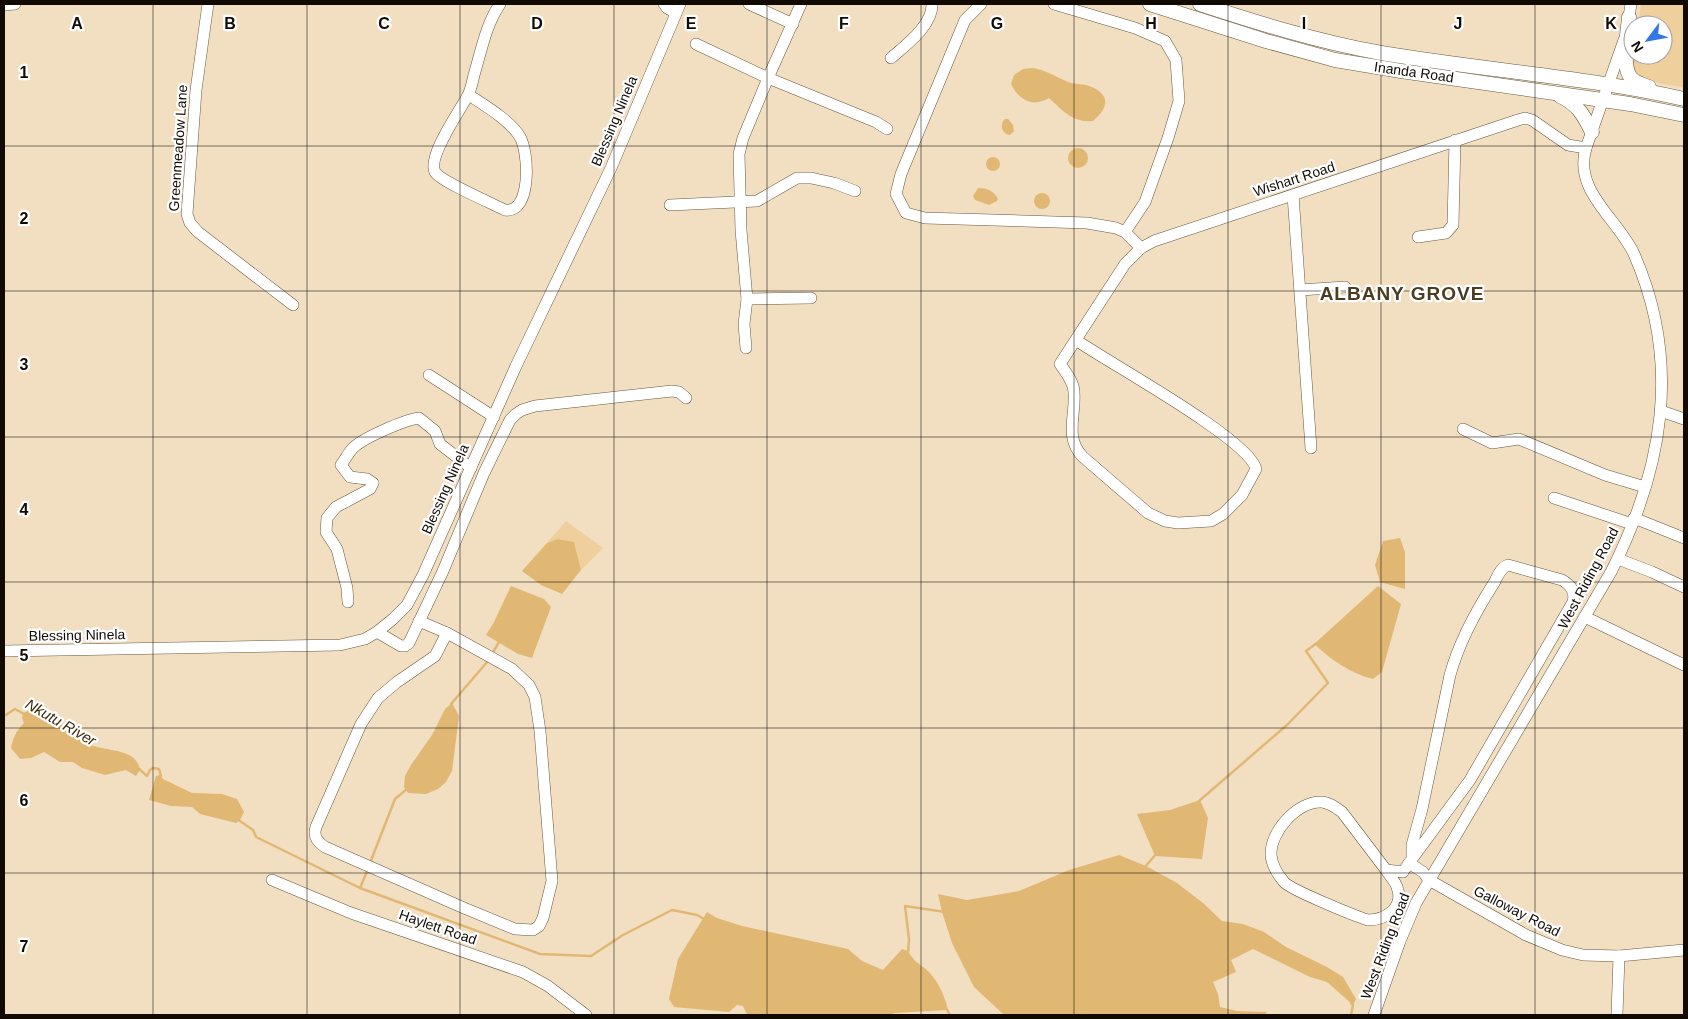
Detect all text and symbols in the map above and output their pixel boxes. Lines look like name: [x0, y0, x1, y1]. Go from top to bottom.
text: A: [71, 15, 83, 32]
text: B: [224, 15, 236, 32]
text: C: [378, 15, 390, 32]
text: D: [531, 15, 543, 32]
text: E: [686, 15, 697, 32]
text: F: [839, 15, 849, 32]
text: G: [991, 15, 1003, 32]
text: H: [1145, 15, 1157, 32]
text: I: [1302, 15, 1306, 32]
text: J: [1454, 15, 1462, 32]
text: K: [1605, 15, 1617, 32]
north arrow: [1623, 15, 1673, 65]
text: N: [1628, 38, 1646, 55]
street label: Inanda Road: [1373, 58, 1455, 86]
text: 1: [20, 64, 29, 81]
street label: Blessing Ninela: [588, 73, 640, 169]
street label: Greenmeadow Lane: [166, 84, 190, 212]
street label: Wishart Road: [1251, 158, 1337, 200]
text: 2: [20, 210, 29, 227]
district label: ALBANY GROVE: [1320, 283, 1484, 304]
text: 3: [20, 356, 29, 373]
street label: Blessing Ninela: [418, 441, 472, 536]
text: 4: [20, 501, 29, 518]
street label: West Riding Road: [1555, 525, 1621, 631]
street label: Blessing Ninela: [29, 626, 126, 644]
text: 5: [20, 647, 29, 664]
water label: Nkutu River: [23, 695, 100, 749]
text: 6: [20, 792, 29, 809]
street label: Galloway Road: [1471, 882, 1563, 940]
street label: West Riding Road: [1357, 891, 1413, 1001]
street label: Haylett Road: [397, 906, 479, 948]
text: 7: [20, 938, 29, 955]

